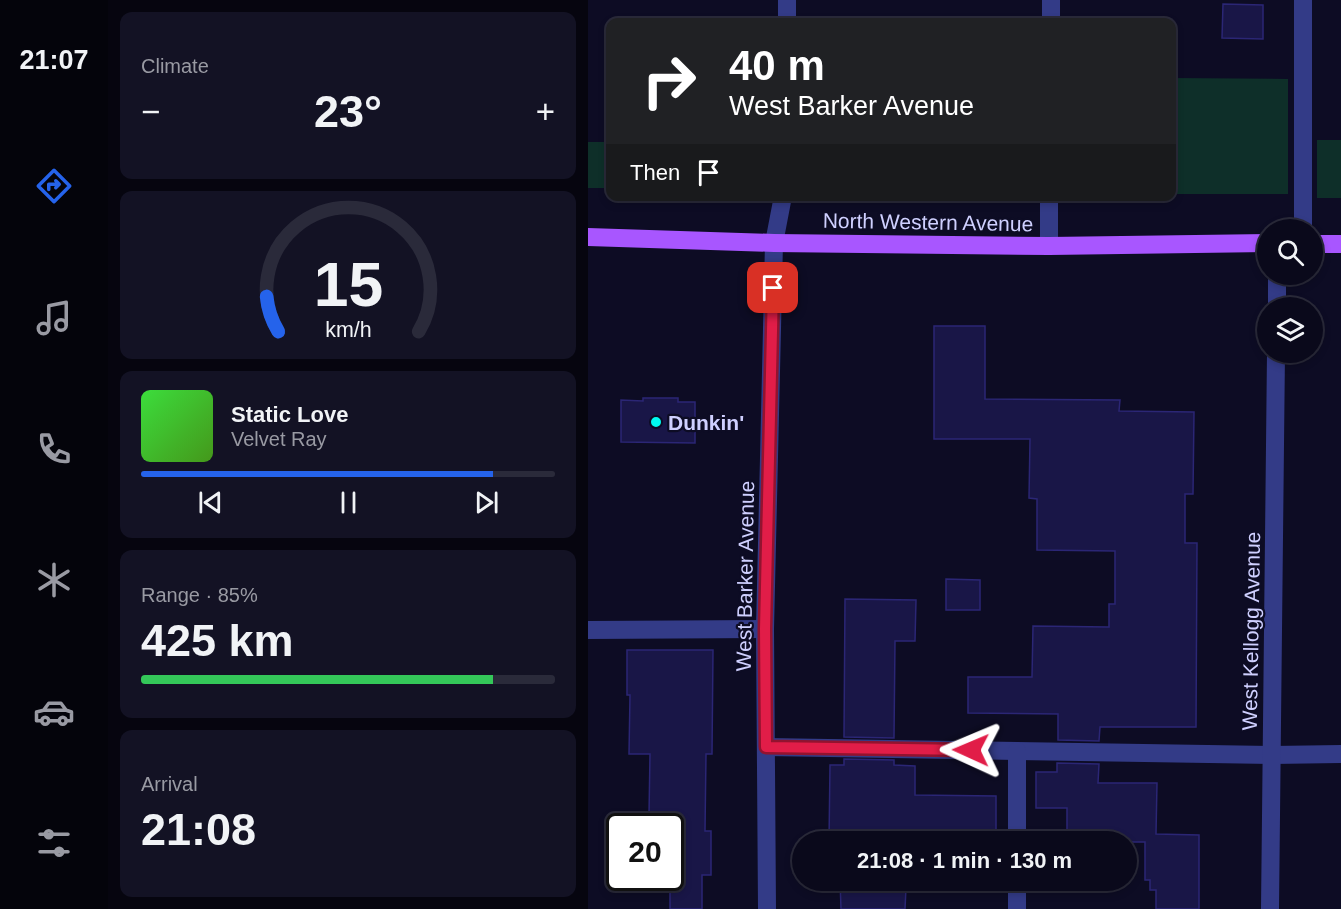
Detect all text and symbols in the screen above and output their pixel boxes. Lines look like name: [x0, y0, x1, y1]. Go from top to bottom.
icon: right: [630, 42, 708, 120]
text: 40 m: [729, 42, 825, 89]
text: 21:07: [19, 45, 89, 75]
text: Climate: [141, 55, 209, 77]
text: 23°: [314, 86, 382, 137]
text: West Barker Avenue: [729, 91, 974, 121]
text: −: [141, 93, 160, 130]
text: +: [536, 93, 555, 130]
icon: arrive: [692, 156, 725, 189]
text: Then: [630, 160, 680, 185]
icon: directions: [33, 165, 75, 207]
street label: North Western Avenue: [823, 209, 1033, 235]
map controls: [1257, 219, 1323, 363]
button: search: [1257, 219, 1323, 285]
text: 15: [313, 250, 383, 319]
pin: [747, 262, 798, 313]
icon: arrive: [756, 271, 789, 304]
icon: music: [33, 297, 75, 339]
button: layers: [1257, 297, 1323, 363]
text: km/h: [325, 319, 371, 343]
text: Static Love: [231, 402, 348, 427]
place label: Dunkin': [668, 411, 744, 434]
marker: Dunkin': [649, 415, 663, 429]
icon: phone: [33, 428, 75, 470]
text: Velvet Ray: [231, 428, 327, 450]
street label: West Barker Avenue: [732, 480, 758, 672]
icon: previous: [194, 486, 227, 519]
icon: pause: [332, 486, 365, 519]
icon: next: [470, 486, 503, 519]
street label: West Kellogg Avenue: [1238, 531, 1264, 731]
icon: climate: [33, 559, 75, 601]
text: Range · 85%: [141, 584, 258, 606]
text: 425 km: [141, 615, 294, 666]
icon: car: [33, 691, 75, 733]
position arrow: [939, 718, 1003, 782]
text: Arrival: [141, 773, 198, 795]
text: 21:08: [141, 804, 256, 855]
speed limit sign: 20: [606, 813, 684, 891]
icon: filters: [33, 822, 75, 864]
text: 21:08 · 1 min · 130 m: [857, 848, 1072, 873]

